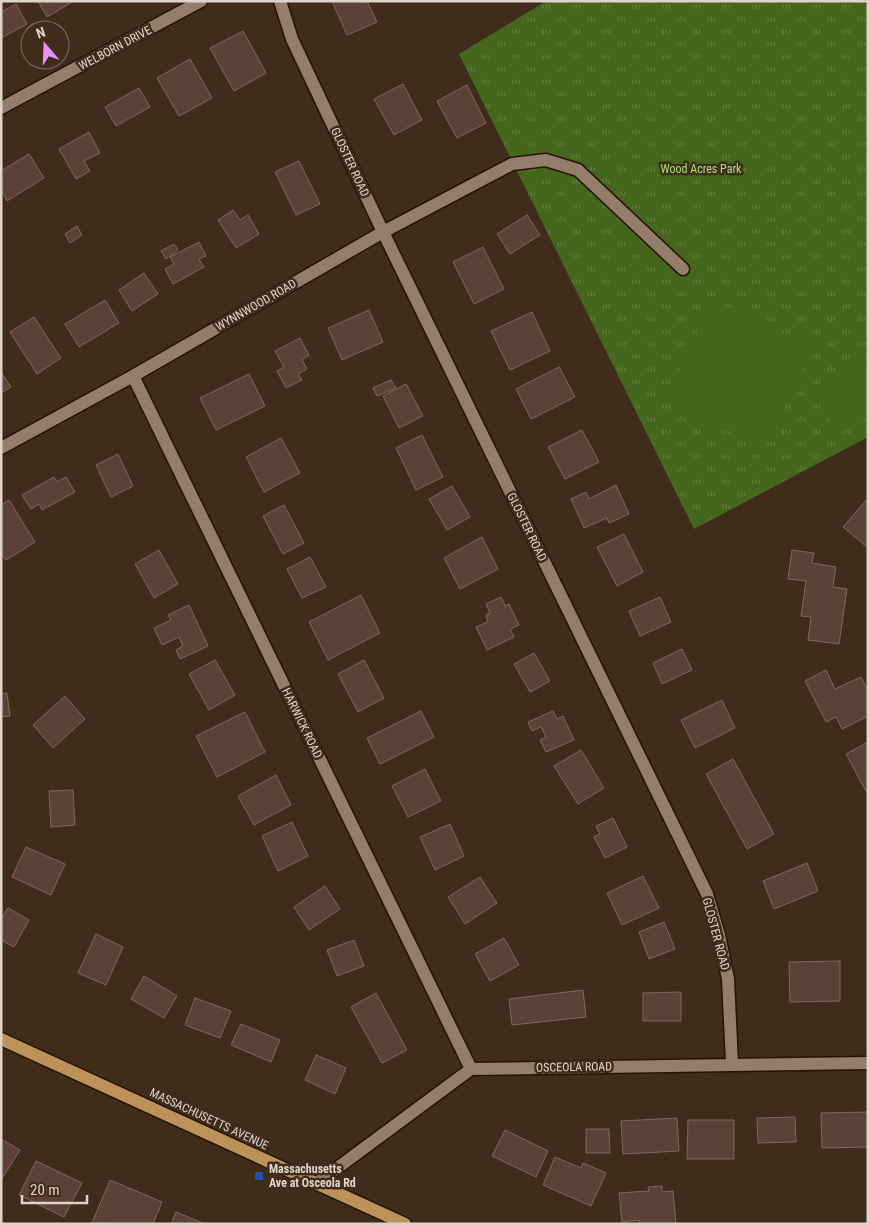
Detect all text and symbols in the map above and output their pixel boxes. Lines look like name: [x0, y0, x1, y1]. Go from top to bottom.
north arrow: [20, 20, 70, 70]
street label: WELBORN DRIVE: [76, 23, 154, 73]
text: N: [34, 24, 47, 42]
street label: GLOSTER ROAD: [328, 125, 372, 199]
park label: Wood Acres Park: [661, 162, 742, 176]
street label: WYNNWOOD ROAD: [213, 276, 299, 334]
street label: GLOSTER ROAD: [504, 490, 550, 564]
street label: HARWICK ROAD: [279, 686, 325, 760]
street label: GLOSTER ROAD: [700, 896, 732, 972]
street label: OSCEOLA ROAD: [536, 1059, 612, 1075]
street label: MASSACHUSETTS AVENUE: [147, 1085, 271, 1153]
place label: Massachusetts Ave at Osceola Rd: [269, 1162, 356, 1190]
marker: Massachusetts Ave at Osceola Rd: [253, 1170, 265, 1182]
scale bar: [22, 1172, 88, 1204]
text: 20 m: [30, 1181, 60, 1199]

